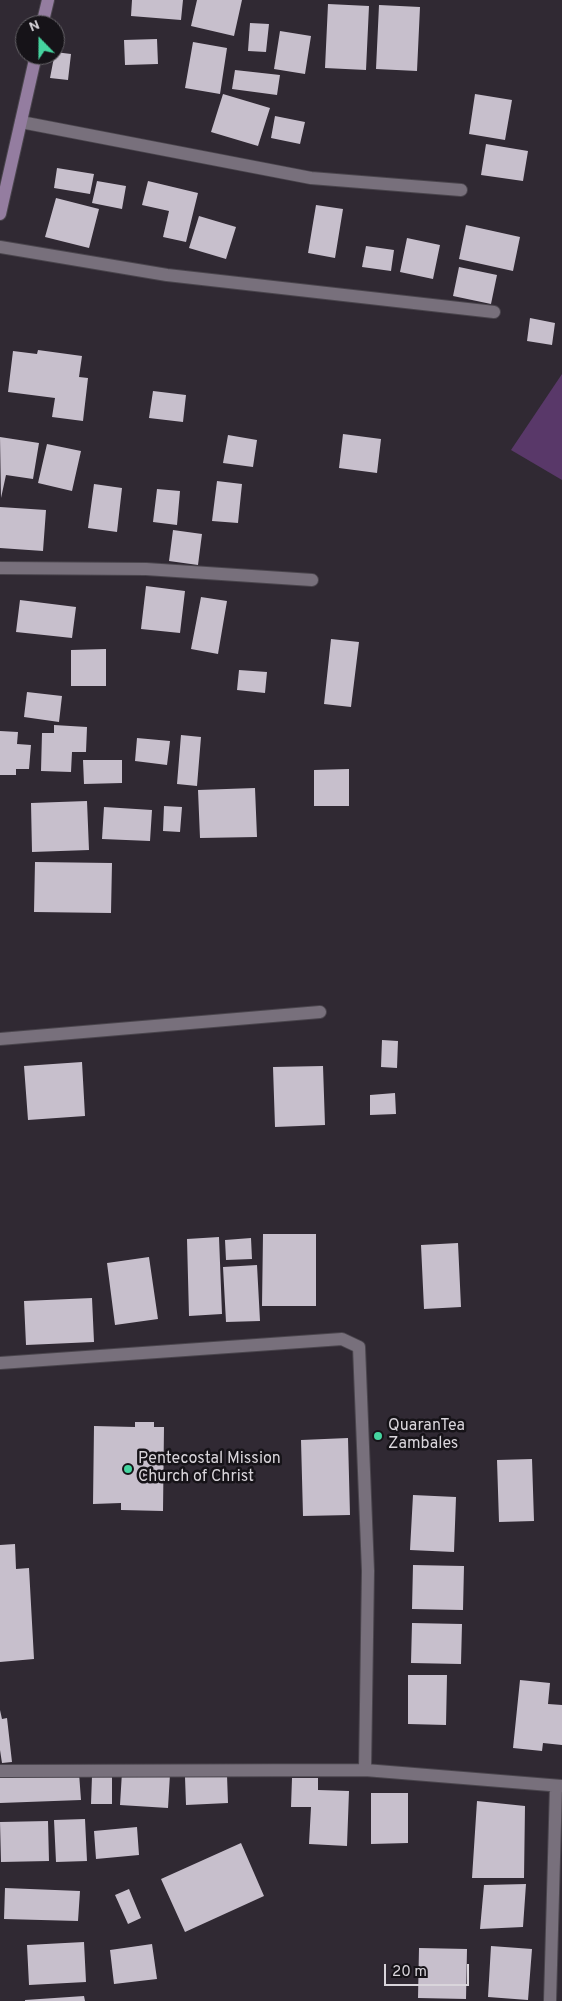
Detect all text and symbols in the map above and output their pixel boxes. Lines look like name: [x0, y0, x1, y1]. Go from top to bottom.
north arrow: [15, 15, 65, 65]
text: N: [27, 17, 42, 36]
place label: QuaranTea Zambales: [388, 1417, 465, 1455]
marker: QuaranTea Zambales: [372, 1430, 384, 1442]
place label: Pentecostal Mission Church of Christ: [138, 1450, 281, 1488]
marker: Pentecostal Mission Church of Christ: [122, 1463, 134, 1475]
scale bar: [387, 1954, 472, 1986]
text: 20 m: [392, 1963, 427, 1982]

